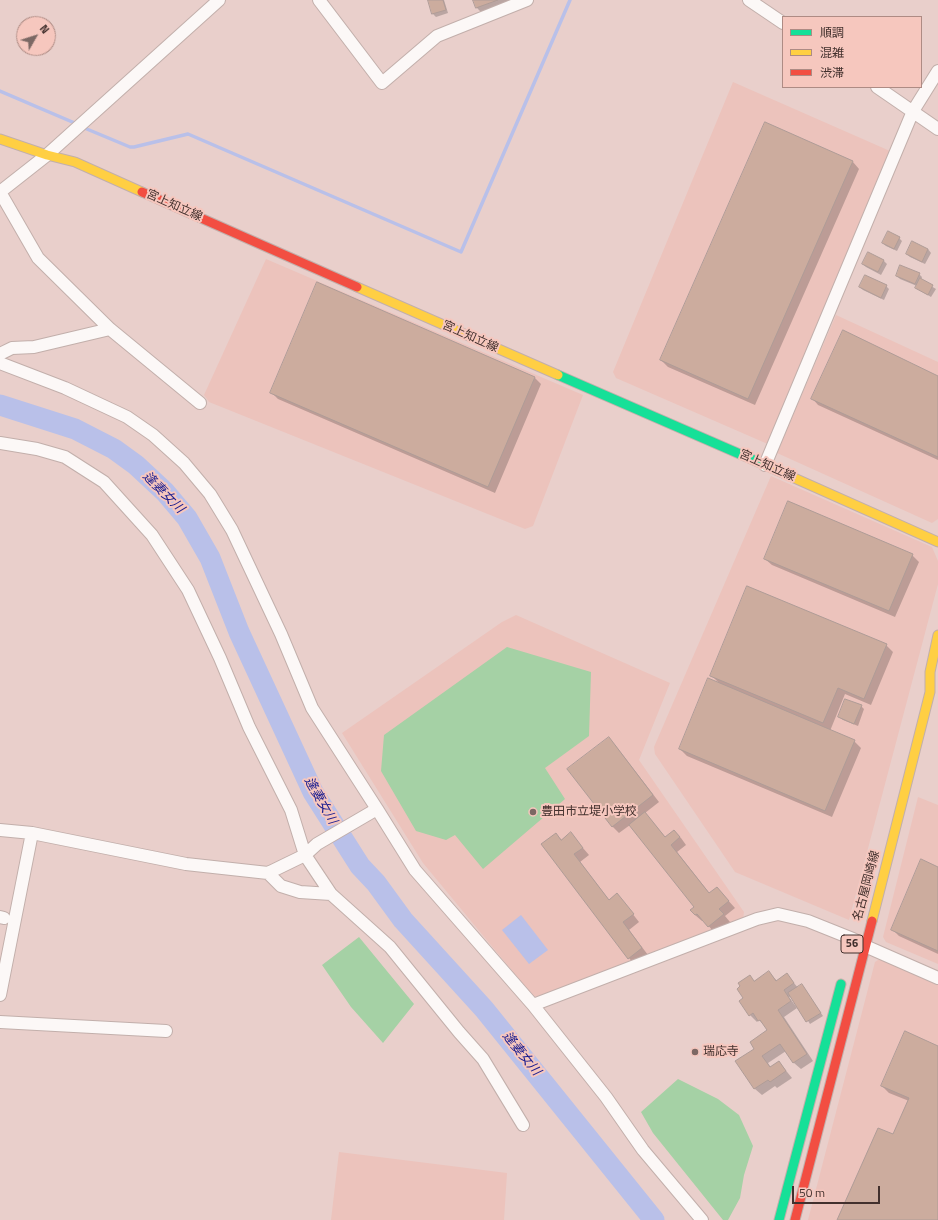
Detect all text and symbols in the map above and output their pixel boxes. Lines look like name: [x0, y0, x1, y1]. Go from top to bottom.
north arrow: [16, 16, 56, 56]
legend: [782, 16, 922, 88]
text: N: [36, 21, 53, 37]
text: 順調: [820, 23, 844, 42]
text: 混雑: [820, 43, 844, 62]
text: 渋滞: [820, 63, 844, 82]
street label: 宮上知立線: [144, 187, 204, 225]
street label: 宮上知立線: [440, 318, 500, 356]
street label: 宮上知立線: [737, 447, 797, 485]
water label: 逢妻女川: [139, 469, 187, 517]
water label: 逢妻女川: [300, 775, 340, 827]
place label: 豊田市立堤小学校: [541, 805, 637, 819]
marker: 豊田市立堤小学校: [528, 807, 538, 817]
street label: 名古屋岡崎線: [851, 849, 883, 923]
road number: 56: [841, 935, 863, 953]
water label: 逢妻女川: [499, 1029, 543, 1079]
place label: 瑞応寺: [703, 1045, 739, 1059]
marker: 瑞応寺: [690, 1047, 700, 1057]
scale bar: [794, 1178, 882, 1204]
text: 50 m: [799, 1183, 825, 1202]

